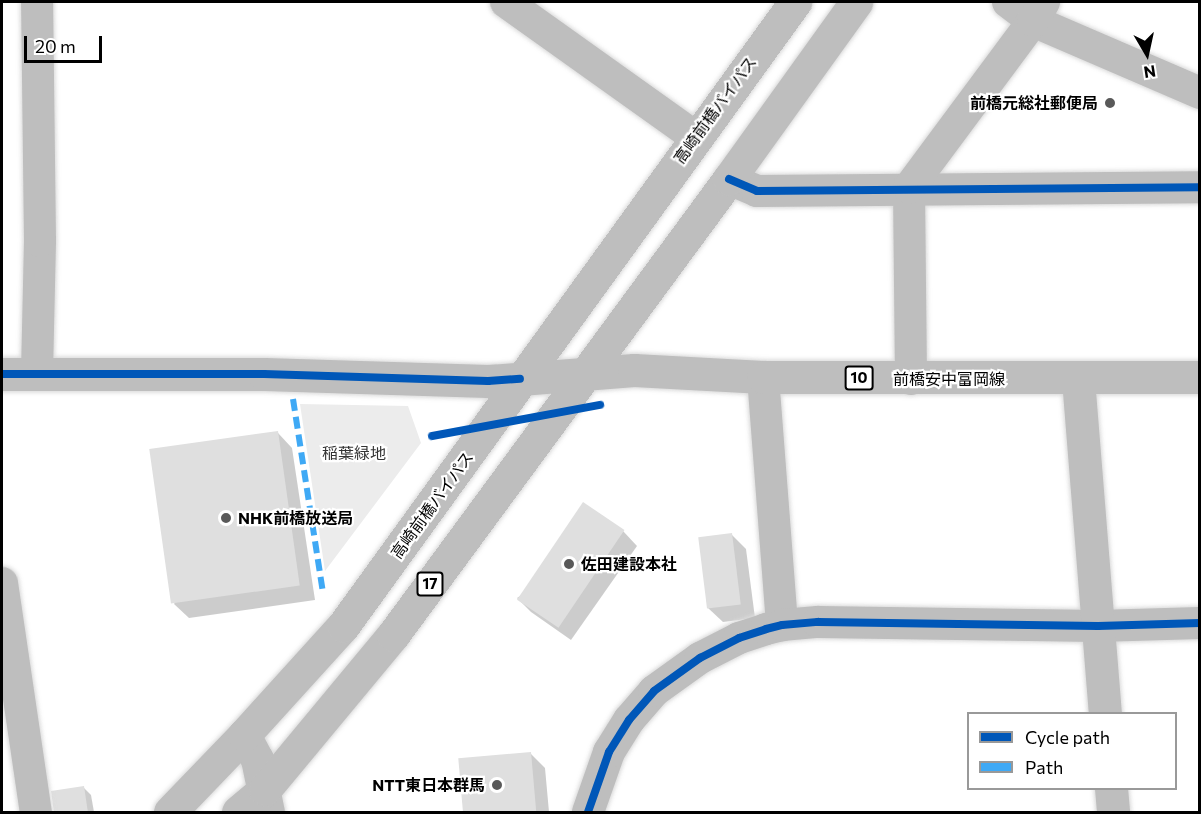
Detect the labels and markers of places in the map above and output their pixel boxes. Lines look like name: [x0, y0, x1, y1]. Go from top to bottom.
place label: 前橋元総社郵便局: [970, 93, 1098, 113]
marker: 前橋元総社郵便局: [1103, 96, 1117, 110]
place label: NHK前橋放送局: [238, 508, 353, 528]
marker: NHK前橋放送局: [219, 511, 233, 525]
place label: 佐田建設本社: [581, 554, 677, 574]
marker: 佐田建設本社: [562, 557, 576, 571]
place label: NTT東日本群馬: [372, 775, 485, 795]
marker: NTT東日本群馬: [490, 778, 504, 792]

